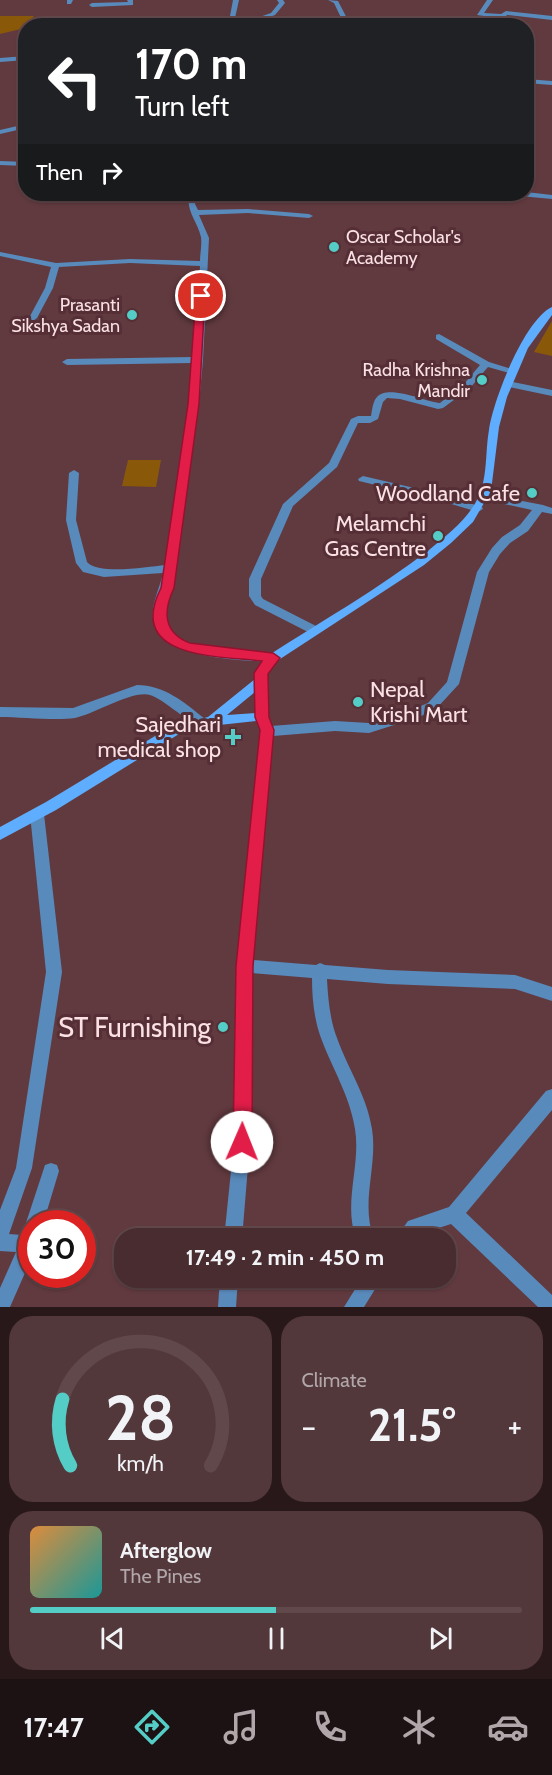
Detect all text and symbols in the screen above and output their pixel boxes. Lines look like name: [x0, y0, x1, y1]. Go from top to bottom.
text: 170 m: [135, 38, 247, 90]
icon: left: [36, 42, 114, 120]
text: Turn left: [135, 90, 229, 123]
icon: right: [95, 156, 128, 189]
text: Then: [36, 159, 83, 186]
place label: Oscar Scholar's Academy: [346, 226, 461, 269]
marker: Oscar Scholar's Academy: [327, 240, 341, 254]
pin: [175, 270, 226, 321]
icon: arrive: [184, 279, 217, 312]
place label: Prasanti Sikshya Sadan: [11, 294, 120, 337]
marker: Prasanti Sikshya Sadan: [125, 308, 139, 322]
place label: Radha Krishna Mandir: [363, 359, 470, 402]
marker: Radha Krishna Mandir: [475, 373, 489, 387]
place label: Woodland Cafe: [376, 480, 520, 507]
marker: Woodland Cafe: [525, 486, 539, 500]
place label: Melamchi Gas Centre: [325, 510, 426, 562]
marker: Melamchi Gas Centre: [431, 529, 445, 543]
place label: Nepal Krishi Mart: [370, 676, 468, 728]
marker: Nepal Krishi Mart: [351, 695, 365, 709]
place label: Sajedhari medical shop: [97, 711, 221, 763]
marker: Sajedhari medical shop: [226, 730, 240, 744]
place label: ST Furnishing: [58, 1011, 212, 1044]
marker: ST Furnishing: [216, 1020, 230, 1034]
position arrow: [210, 1110, 274, 1174]
speed limit sign: 30: [18, 1210, 96, 1288]
text: 17:49 · 2 min · 450 m: [186, 1244, 384, 1271]
text: Climate: [302, 1368, 367, 1392]
text: 28: [105, 1380, 176, 1456]
text: 21.5°: [368, 1398, 456, 1452]
text: −: [302, 1406, 316, 1446]
text: +: [507, 1406, 522, 1446]
text: km/h: [117, 1450, 164, 1476]
text: Afterglow: [120, 1537, 212, 1564]
text: The Pines: [120, 1564, 201, 1588]
icon: previous: [96, 1622, 129, 1655]
icon: pause: [260, 1622, 293, 1655]
icon: next: [424, 1622, 457, 1655]
icon: directions: [131, 1706, 173, 1748]
icon: music: [220, 1706, 262, 1748]
icon: phone: [309, 1706, 351, 1748]
icon: climate: [398, 1706, 440, 1748]
icon: car: [487, 1706, 529, 1748]
text: 17:47: [23, 1711, 84, 1744]

